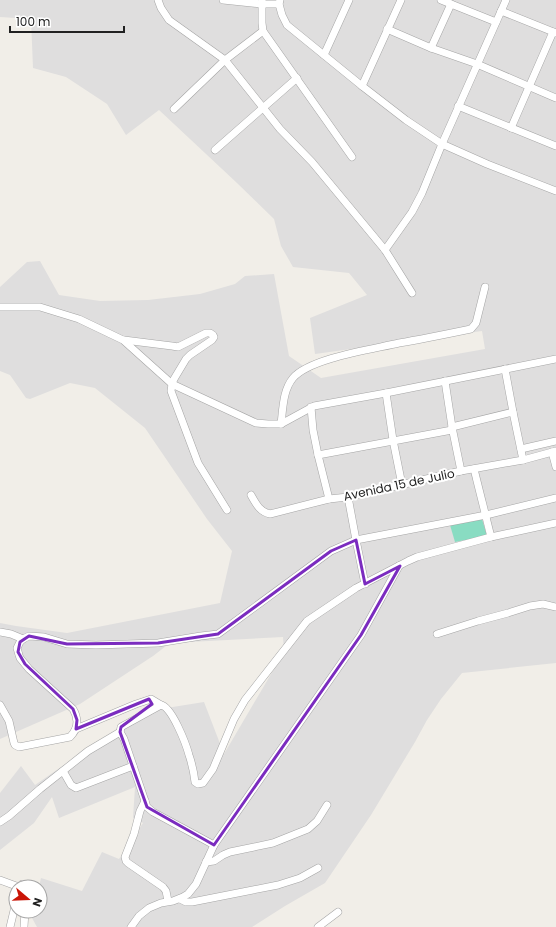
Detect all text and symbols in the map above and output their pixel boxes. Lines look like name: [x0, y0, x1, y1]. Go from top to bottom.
scale bar: [10, 8, 124, 34]
text: 100 m: [16, 13, 50, 30]
street label: Avenida 15 de Julio: [342, 464, 456, 505]
north arrow: [8, 879, 48, 919]
text: N: [29, 896, 46, 909]

